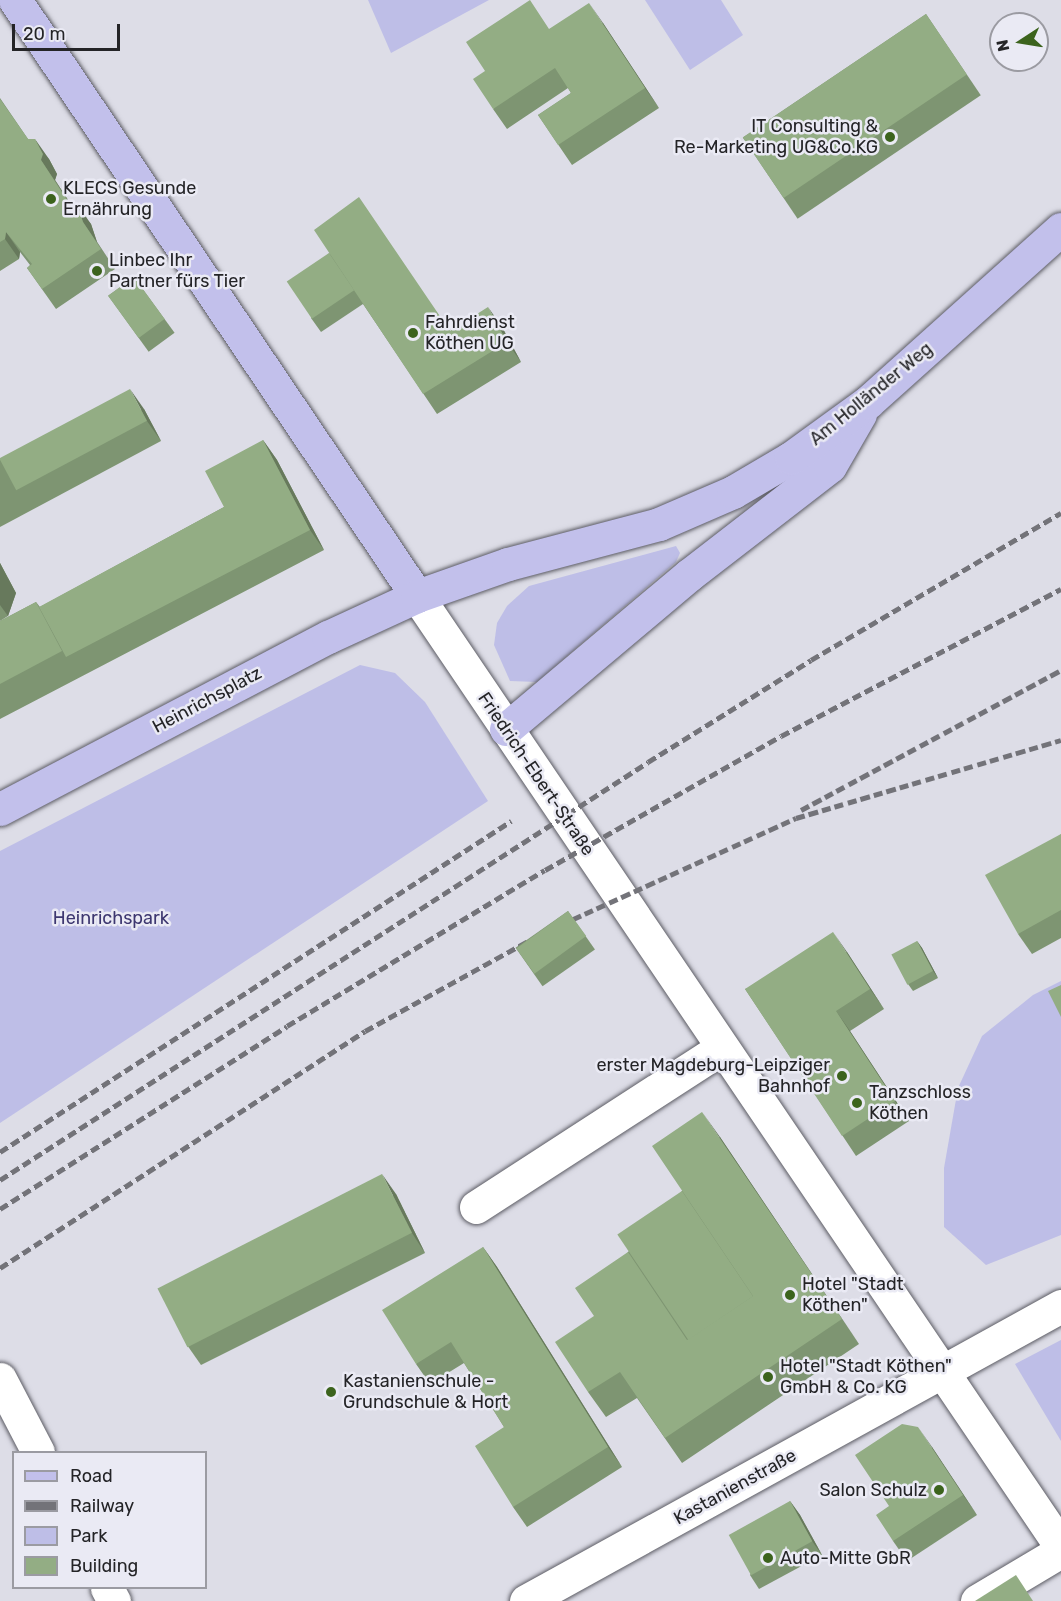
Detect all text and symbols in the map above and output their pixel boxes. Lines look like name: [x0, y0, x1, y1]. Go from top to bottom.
scale bar: [15, 12, 123, 50]
north arrow: [989, 12, 1049, 72]
text: 20 m: [23, 23, 65, 45]
text: N: [992, 38, 1013, 53]
place label: IT Consulting & Re-Marketing UG&Co.KG: [674, 116, 878, 158]
marker: IT Consulting & Re-Marketing UG&Co.KG: [883, 130, 897, 144]
place label: KLECS Gesunde Ernährung: [63, 178, 196, 220]
marker: KLECS Gesunde Ernährung: [44, 192, 58, 206]
place label: Linbec Ihr Partner fürs Tier: [109, 250, 246, 292]
marker: Linbec Ihr Partner fürs Tier: [90, 264, 104, 278]
place label: Fahrdienst Köthen UG: [425, 312, 515, 354]
marker: Fahrdienst Köthen UG: [406, 326, 420, 340]
street label: Am Holländer Weg: [805, 338, 937, 450]
street label: Heinrichsplatz: [149, 662, 265, 738]
street label: Friedrich-Ebert-Straße: [473, 688, 599, 860]
park label: Heinrichspark: [53, 907, 169, 929]
place label: erster Magdeburg-Leipziger Bahnhof: [596, 1055, 830, 1098]
marker: erster Magdeburg-Leipziger Bahnhof: [835, 1069, 849, 1083]
place label: Tanzschloss Köthen: [869, 1082, 971, 1124]
marker: Tanzschloss Köthen: [850, 1096, 864, 1110]
place label: Hotel "Stadt Köthen": [802, 1274, 904, 1316]
marker: Hotel "Stadt Köthen": [783, 1288, 797, 1302]
place label: Hotel "Stadt Köthen" GmbH & Co. KG: [780, 1356, 952, 1398]
marker: Hotel "Stadt Köthen" GmbH & Co. KG: [761, 1370, 775, 1384]
place label: Kastanienschule - Grundschule & Hort: [343, 1371, 508, 1414]
marker: Kastanienschule - Grundschule & Hort: [324, 1385, 338, 1399]
street label: Kastanienstraße: [670, 1444, 800, 1530]
legend: [12, 1451, 207, 1589]
text: Road: [70, 1465, 113, 1487]
place label: Salon Schulz: [819, 1479, 927, 1501]
marker: Salon Schulz: [932, 1483, 946, 1497]
text: Railway: [70, 1495, 134, 1517]
text: Park: [70, 1525, 107, 1547]
place label: Auto-Mitte GbR: [780, 1547, 911, 1569]
marker: Auto-Mitte GbR: [761, 1551, 775, 1565]
text: Building: [70, 1555, 138, 1577]

